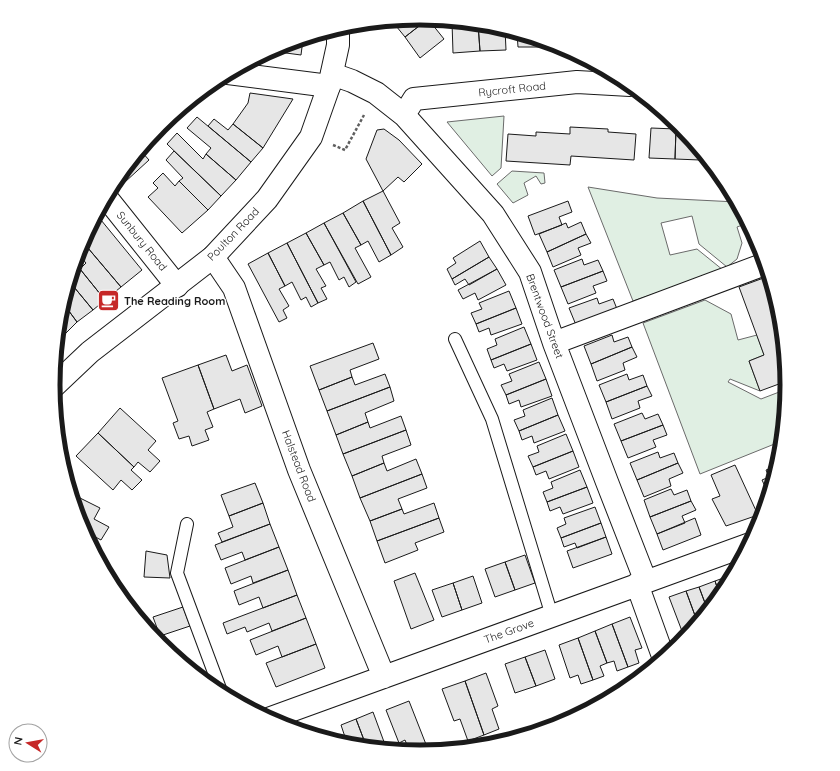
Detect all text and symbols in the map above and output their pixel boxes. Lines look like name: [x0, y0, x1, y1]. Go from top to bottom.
street label: Rycroft Road: [477, 78, 547, 100]
street label: Poulton Road: [204, 204, 262, 264]
street label: Sunbury Road: [114, 208, 170, 274]
street label: Brentwood Street: [523, 272, 567, 361]
cafe icon: The Reading Room: [95, 288, 121, 314]
place label: The Reading Room: [124, 294, 225, 308]
street label: Halstead Road: [279, 428, 319, 504]
street label: The Grove: [482, 615, 536, 647]
north arrow: [8, 723, 48, 763]
text: N: [11, 736, 26, 746]

